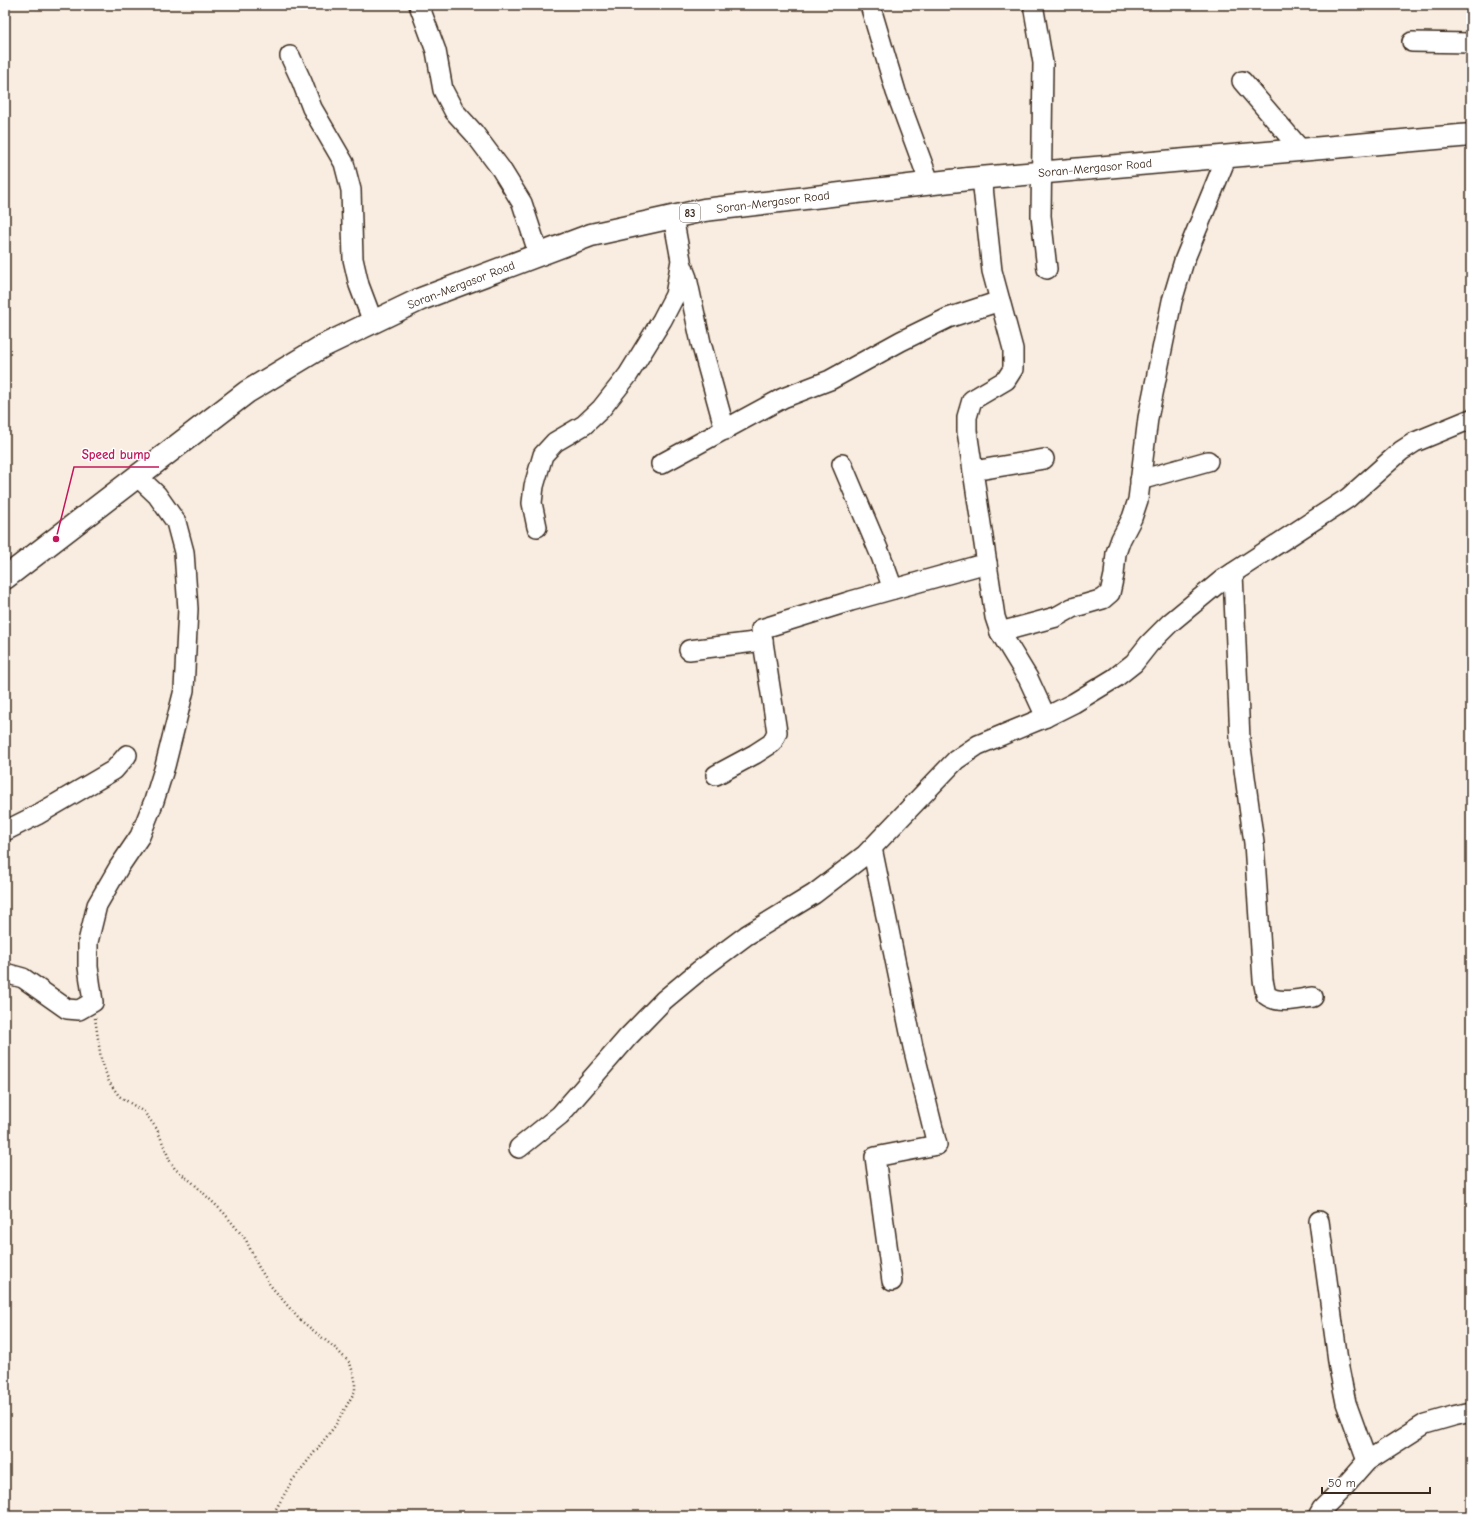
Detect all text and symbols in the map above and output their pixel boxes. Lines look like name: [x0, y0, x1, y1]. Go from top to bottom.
street label: Soran-Mergasor Road: [1038, 156, 1152, 180]
street label: Soran-Mergasor Road: [715, 188, 831, 216]
road number: 83: [680, 204, 700, 222]
street label: Soran-Mergasor Road: [405, 258, 517, 312]
callout: Speed bump: [74, 442, 159, 467]
text: Speed bump: [82, 447, 151, 462]
scale bar: [1322, 1469, 1430, 1495]
text: 50 m: [1328, 1476, 1356, 1490]

